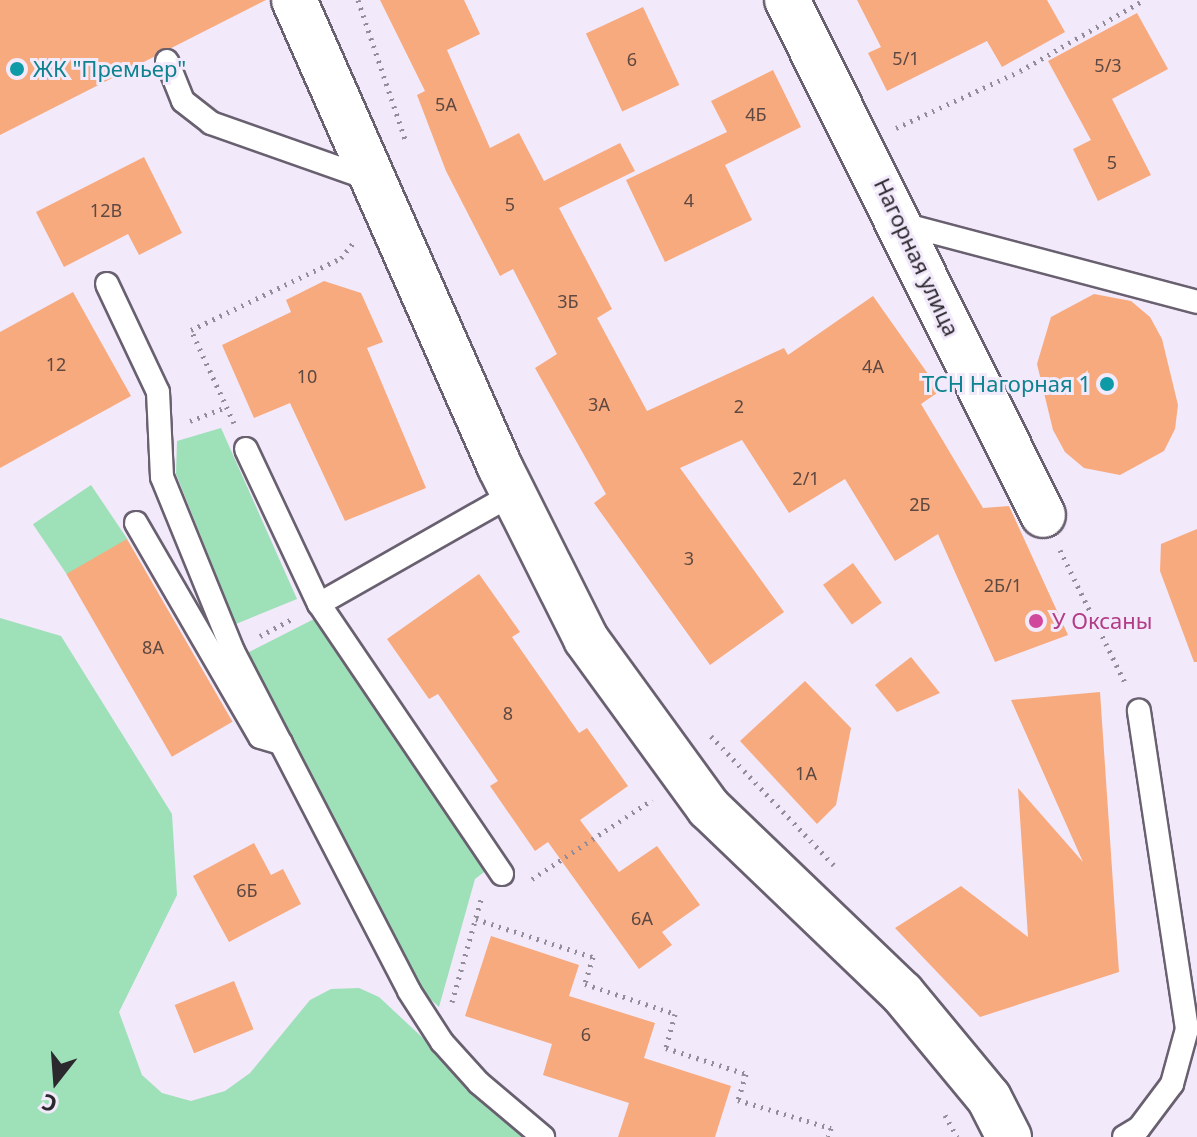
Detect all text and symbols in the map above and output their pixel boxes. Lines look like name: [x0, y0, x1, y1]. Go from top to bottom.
house number: 5/1: [892, 47, 920, 69]
house number: 6: [627, 48, 637, 70]
house number: 5/3: [1094, 54, 1122, 76]
place label: ЖК "Премьер": [33, 56, 186, 82]
marker: ЖК "Премьер": [8, 60, 26, 78]
house number: 5А: [435, 93, 457, 115]
house number: 4Б: [745, 103, 767, 125]
house number: 5: [1107, 151, 1117, 173]
street label: Нагорная улица: [869, 174, 965, 340]
house number: 4: [684, 189, 694, 211]
house number: 5: [505, 193, 515, 215]
house number: 12В: [90, 199, 122, 221]
house number: 3Б: [557, 290, 579, 312]
house number: 12: [46, 353, 66, 375]
house number: 4А: [862, 355, 884, 377]
house number: 10: [297, 365, 317, 387]
place label: ТСН Нагорная 1: [922, 371, 1091, 397]
marker: ТСН Нагорная 1: [1098, 375, 1116, 393]
house number: 3А: [588, 393, 610, 415]
house number: 2: [734, 395, 744, 417]
house number: 2/1: [792, 467, 820, 489]
house number: 2Б: [909, 493, 931, 515]
house number: 3: [684, 547, 694, 569]
house number: 2Б/1: [984, 574, 1022, 596]
place label: У Оксаны: [1052, 608, 1153, 634]
marker: У Оксаны: [1027, 612, 1045, 630]
house number: 8А: [142, 636, 164, 658]
house number: 8: [503, 702, 513, 724]
house number: 1А: [795, 762, 817, 784]
house number: 6Б: [236, 879, 258, 901]
house number: 6А: [631, 907, 653, 929]
house number: 6: [581, 1023, 591, 1045]
north arrow: [16, 1041, 96, 1121]
text: С: [38, 1088, 60, 1120]

